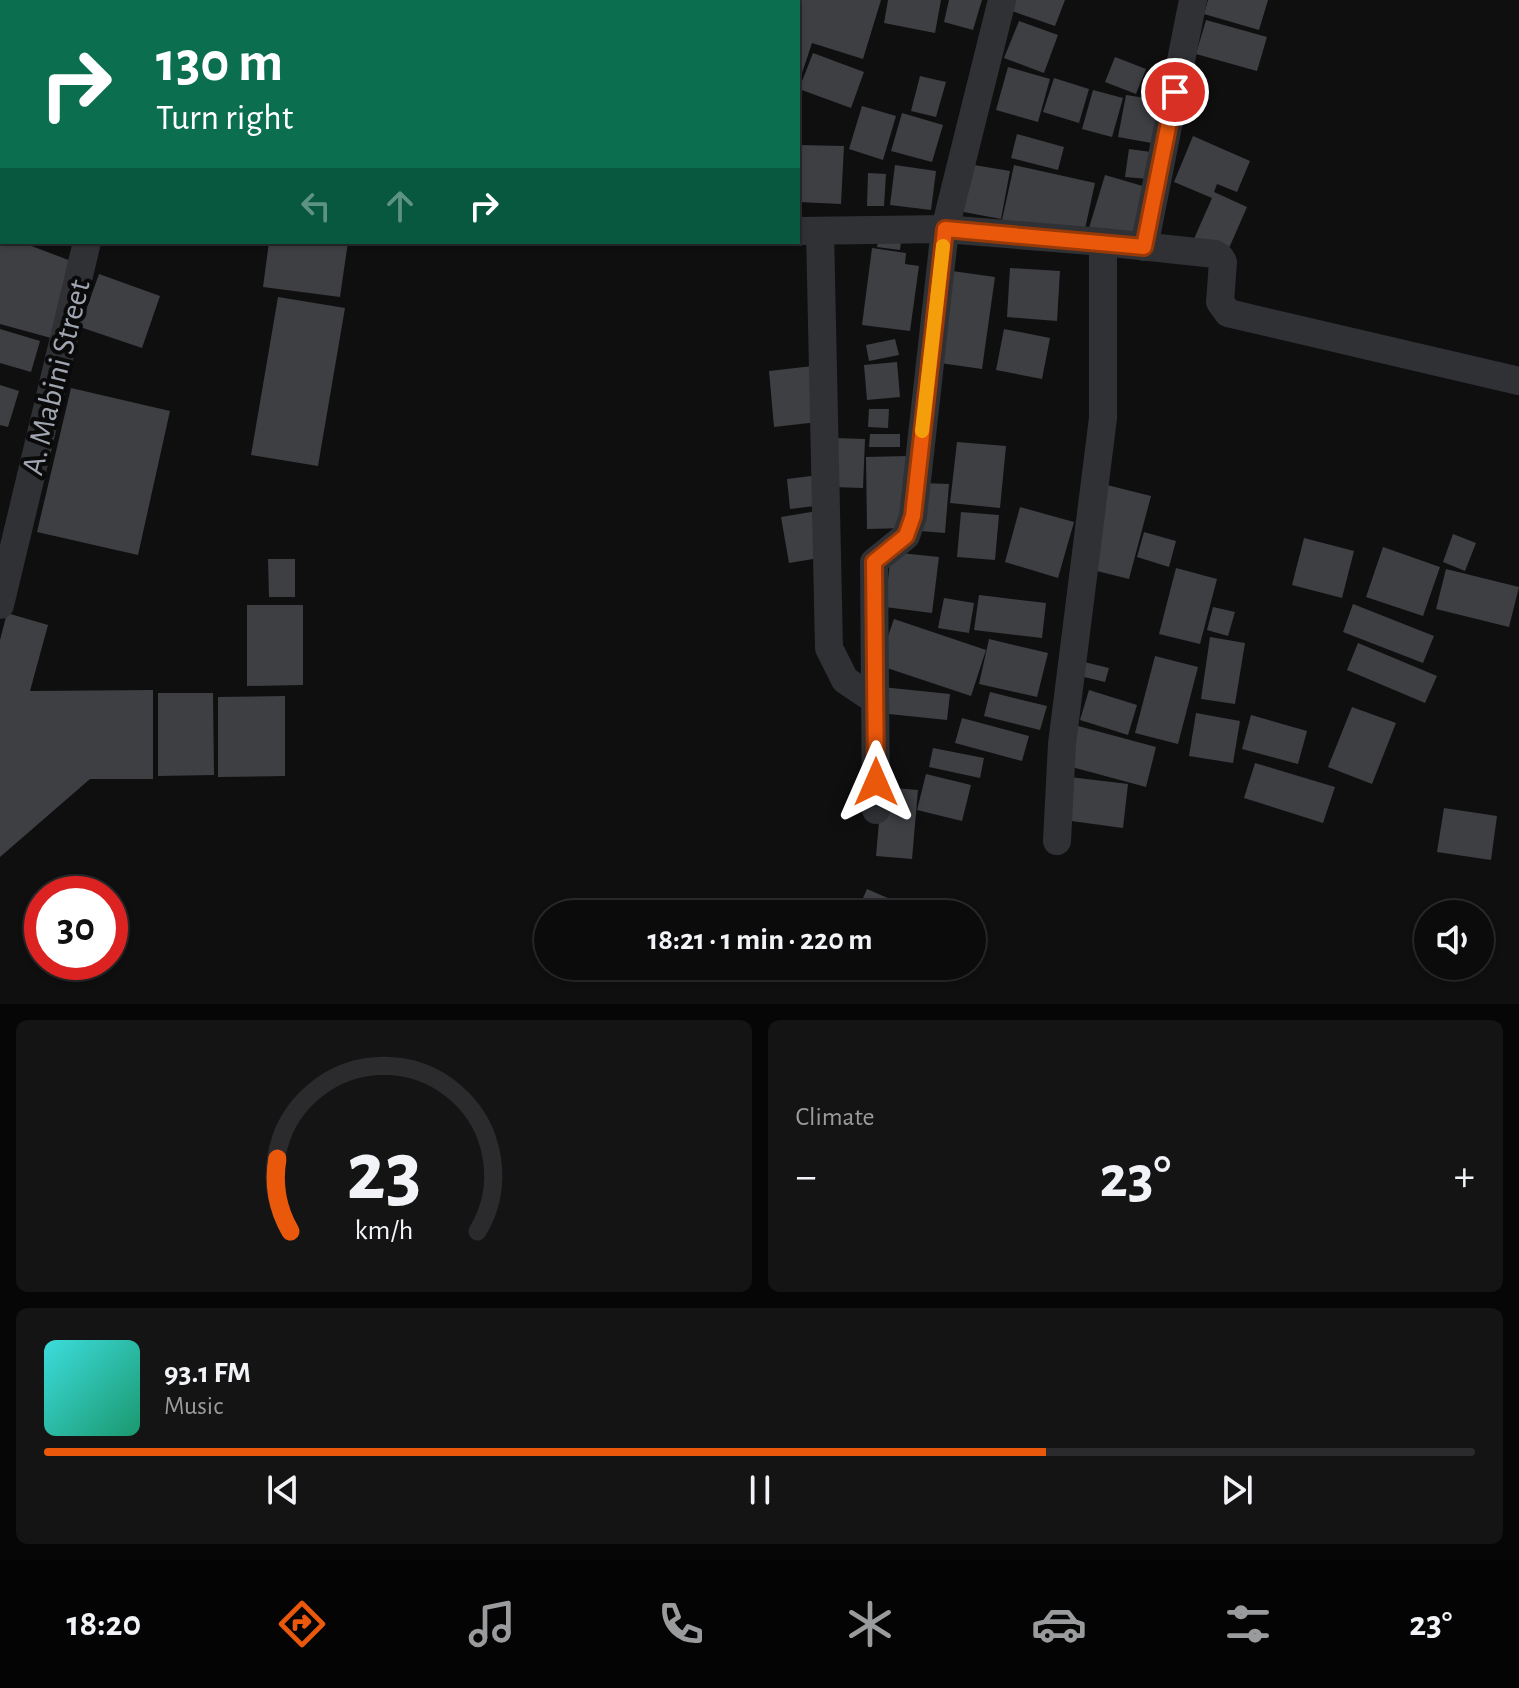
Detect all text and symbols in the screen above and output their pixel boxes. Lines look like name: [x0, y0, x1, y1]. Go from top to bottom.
icon: right: [24, 32, 128, 136]
text: 130 m: [156, 35, 283, 91]
pin: [1141, 58, 1209, 126]
icon: arrive: [1153, 70, 1197, 114]
text: Turn right: [156, 100, 293, 136]
icon: left: [294, 184, 338, 228]
icon: ahead: [378, 184, 422, 228]
icon: right: [462, 184, 506, 228]
street label: A. Mabini Street: [16, 276, 96, 478]
position arrow: [834, 740, 918, 824]
speed limit sign: 30: [24, 876, 128, 980]
map controls: [1414, 900, 1494, 980]
button: sound: [1414, 900, 1494, 980]
text: 18:21 · 1 min · 220 m: [647, 925, 873, 955]
text: Climate: [796, 1104, 874, 1130]
text: 23: [346, 1131, 421, 1215]
text: 23°: [1099, 1148, 1171, 1208]
text: −: [796, 1155, 817, 1199]
text: +: [1454, 1155, 1475, 1199]
text: km/h: [354, 1216, 413, 1245]
text: 93.1 FM: [164, 1358, 251, 1388]
text: Music: [164, 1393, 223, 1419]
icon: previous: [261, 1468, 305, 1512]
icon: pause: [738, 1468, 782, 1512]
icon: next: [1215, 1468, 1259, 1512]
icon: directions: [274, 1596, 330, 1652]
icon: music: [464, 1596, 520, 1652]
icon: phone: [653, 1596, 709, 1652]
icon: climate: [842, 1596, 898, 1652]
icon: car: [1031, 1596, 1087, 1652]
icon: filters: [1220, 1596, 1276, 1652]
text: 18:20: [67, 1606, 141, 1642]
text: 23°: [1409, 1606, 1452, 1642]

